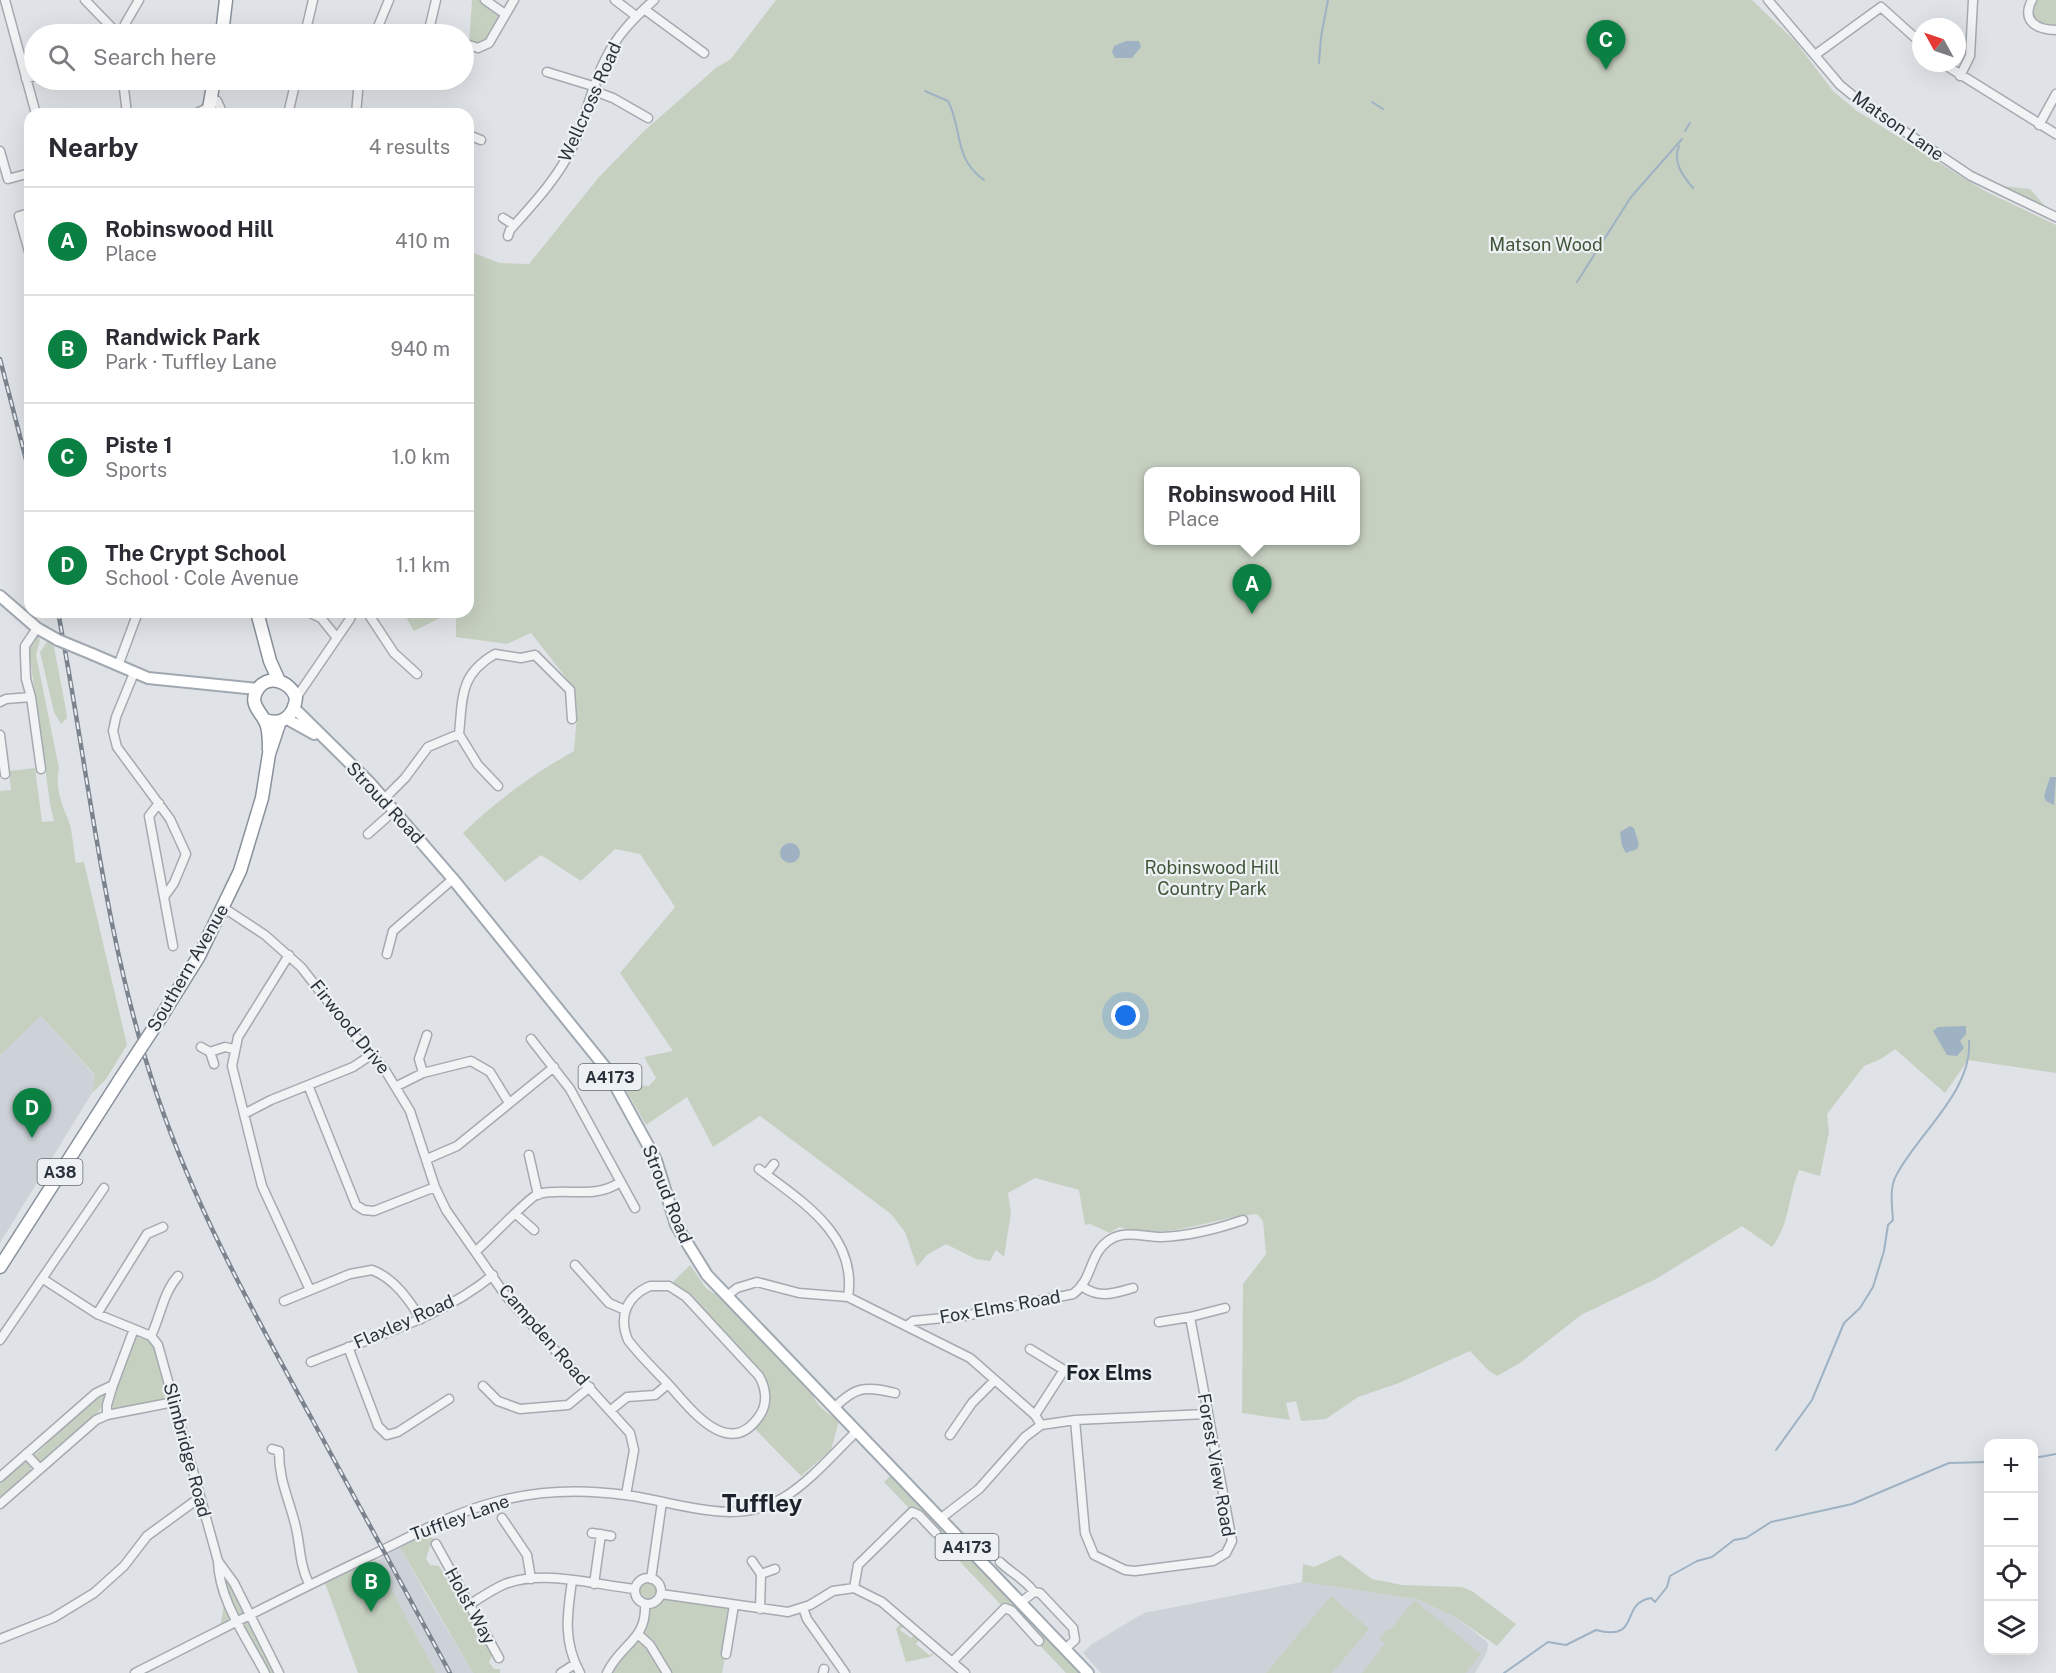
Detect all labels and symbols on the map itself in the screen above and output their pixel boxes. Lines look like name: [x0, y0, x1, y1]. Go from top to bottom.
north arrow: [1912, 18, 1966, 72]
pin: C: [1586, 20, 1626, 70]
street label: Wellcross Road: [554, 39, 625, 165]
street label: Matson Lane: [1848, 86, 1948, 165]
park label: Matson Wood: [1489, 234, 1603, 255]
pin: A: [1232, 564, 1272, 614]
street label: Stroud Road: [342, 757, 428, 848]
park label: Robinswood Hill Country Park: [1144, 857, 1280, 899]
street label: Southern Avenue: [143, 900, 233, 1035]
street label: Firwood Drive: [306, 975, 395, 1078]
your location: [1111, 1001, 1140, 1030]
road number: A4173: [578, 1064, 642, 1090]
pin: D: [12, 1088, 51, 1138]
street label: Stroud Road: [638, 1142, 697, 1246]
road number: A38: [38, 1159, 82, 1185]
street label: Campden Road: [495, 1280, 594, 1389]
street label: Fox Elms Road: [938, 1286, 1062, 1327]
street label: Flaxley Road: [350, 1290, 457, 1353]
district label: Fox Elms: [1066, 1361, 1152, 1385]
street label: Slimbridge Road: [159, 1380, 216, 1519]
street label: Forest View Road: [1194, 1392, 1239, 1538]
district label: Tuffley: [722, 1489, 803, 1517]
street label: Tuffley Lane: [408, 1490, 512, 1545]
road number: A4173: [936, 1534, 998, 1560]
pin: B: [352, 1562, 391, 1612]
street label: Holst Way: [441, 1564, 500, 1648]

